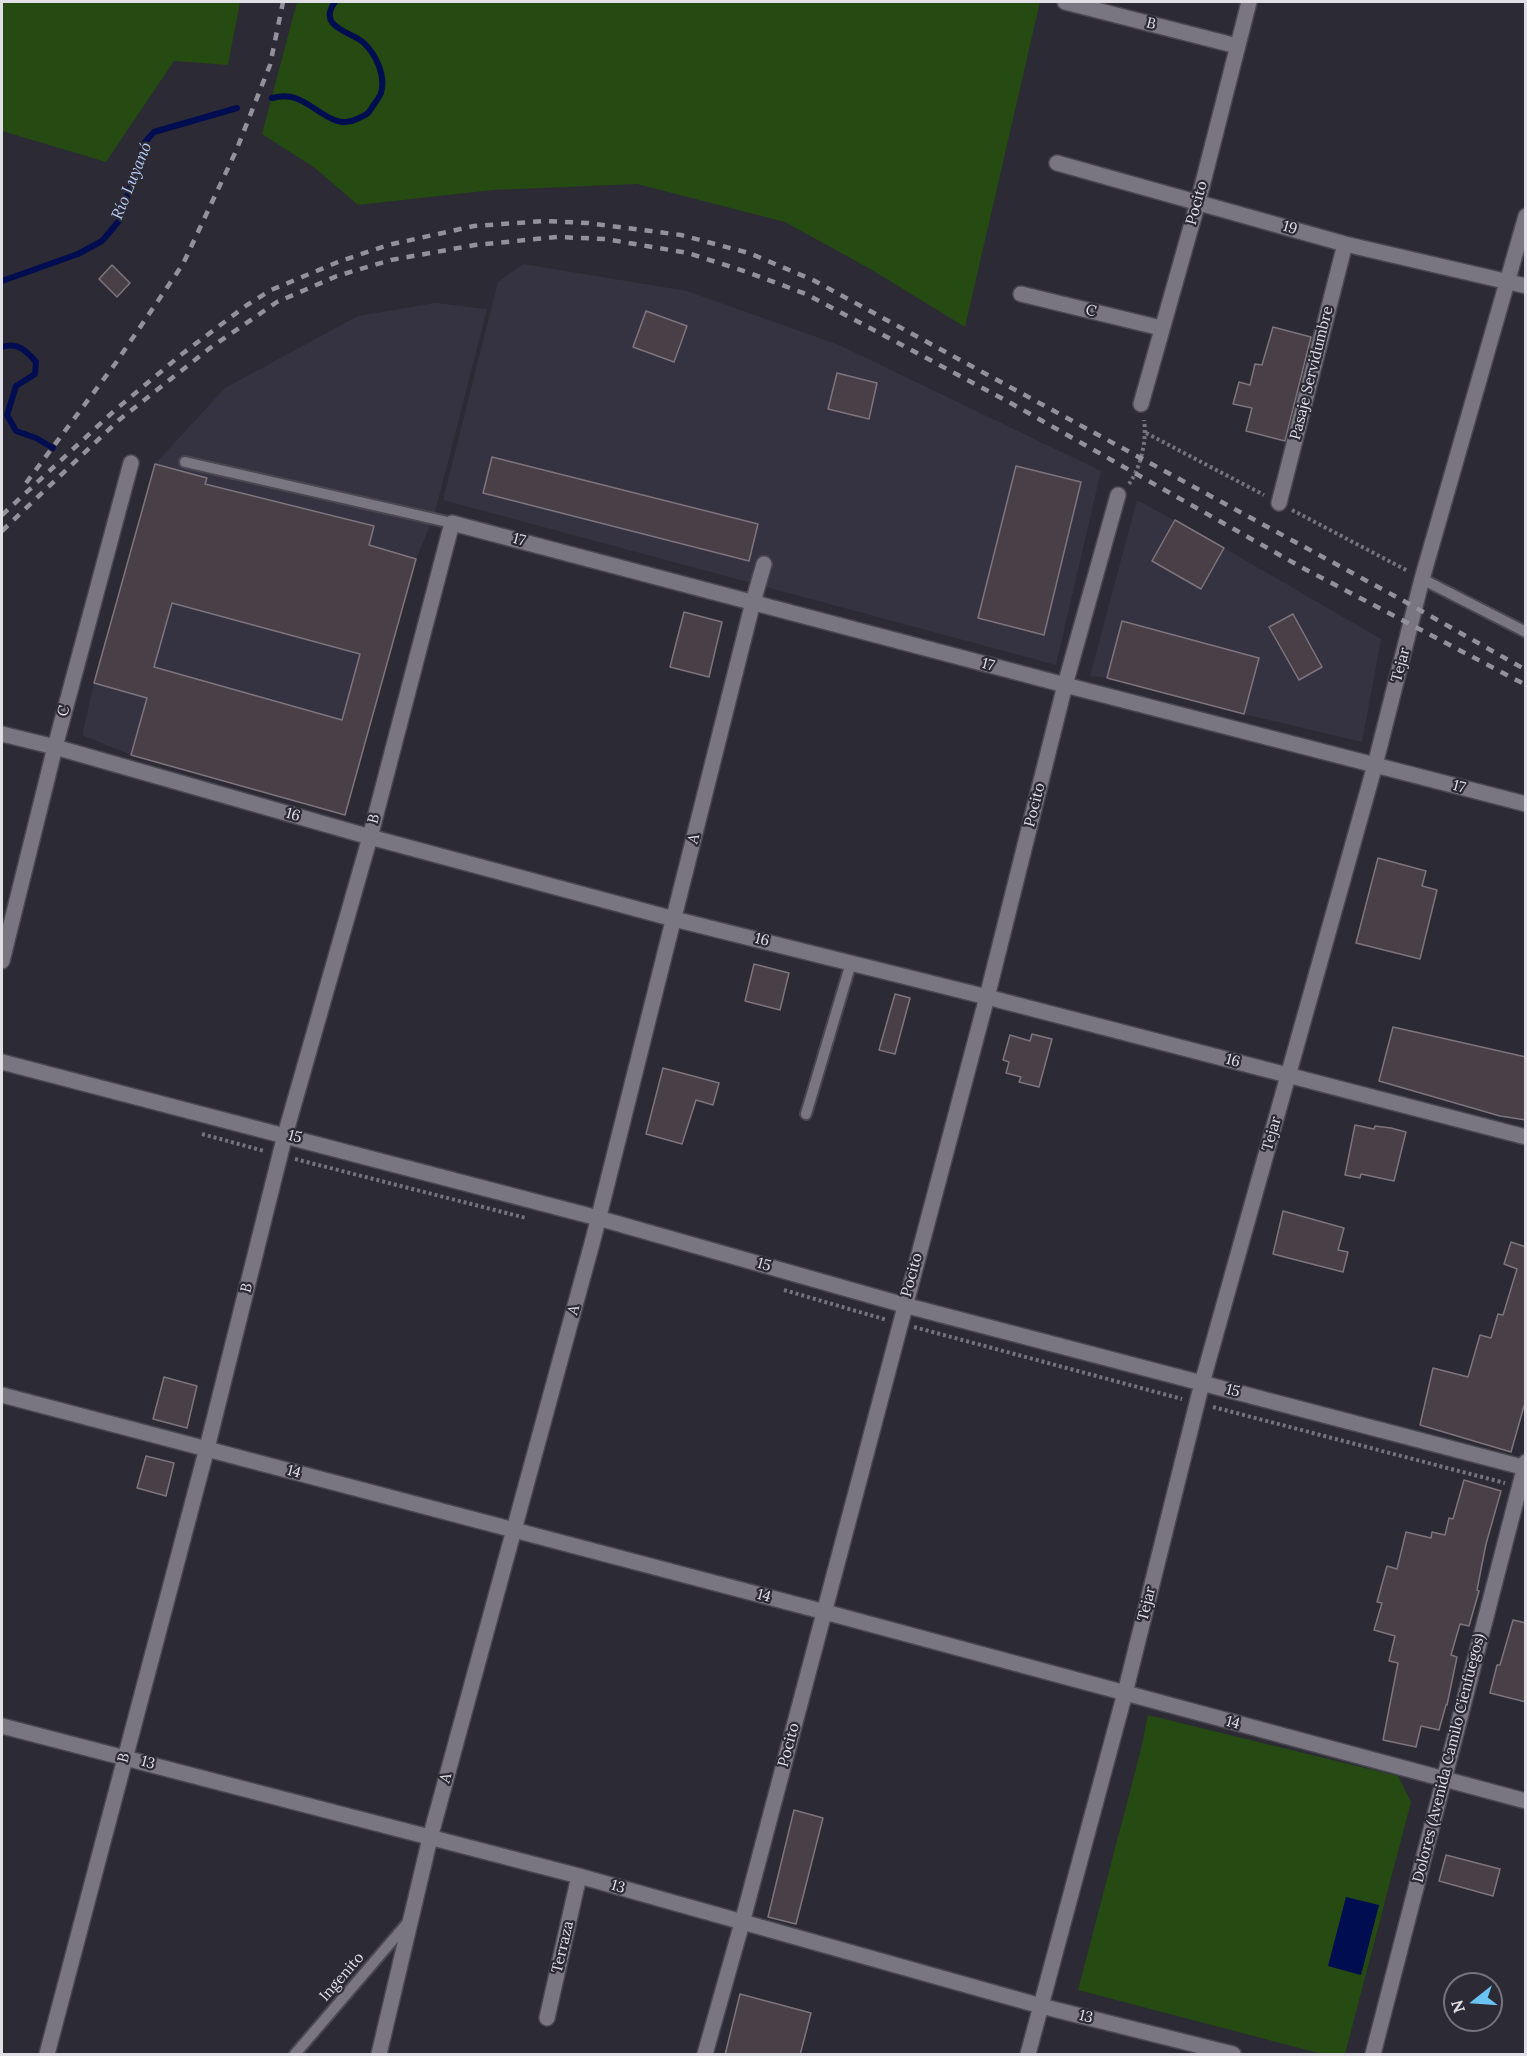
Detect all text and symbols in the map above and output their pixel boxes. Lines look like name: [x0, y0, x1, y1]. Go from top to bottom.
street label: B: [1144, 14, 1158, 34]
water label: Río Luyanó: [108, 140, 156, 222]
street label: Pocito: [1183, 179, 1211, 227]
street label: 19: [1281, 217, 1299, 239]
street label: C: [1084, 301, 1098, 321]
street label: Pasaje Servidumbre: [1287, 304, 1337, 442]
street label: 17: [511, 530, 527, 550]
street label: Tejar: [1388, 646, 1414, 684]
street label: 17: [980, 655, 996, 675]
street label: C: [54, 704, 74, 718]
street label: 17: [1451, 777, 1467, 797]
street label: Pocito: [1021, 781, 1049, 829]
street label: 16: [284, 804, 302, 826]
street label: B: [364, 812, 384, 826]
street label: A: [684, 832, 704, 846]
street label: 16: [753, 930, 771, 950]
street label: 16: [1224, 1050, 1242, 1072]
street label: Tejar: [1259, 1115, 1285, 1153]
street label: 15: [286, 1127, 304, 1147]
street label: Pocito: [898, 1251, 926, 1299]
street label: 15: [755, 1254, 773, 1276]
street label: B: [237, 1281, 257, 1295]
street label: A: [564, 1303, 584, 1317]
street label: 15: [1224, 1381, 1242, 1401]
street label: 14: [285, 1462, 303, 1482]
street label: Tejar: [1134, 1585, 1160, 1623]
street label: 14: [755, 1586, 773, 1606]
street label: Dolores (Avenida Camilo Cienfuegos): [1409, 1632, 1489, 1884]
street label: 14: [1224, 1713, 1242, 1733]
street label: Pocito: [775, 1721, 803, 1769]
street label: B: [114, 1751, 134, 1765]
street label: 13: [139, 1753, 157, 1773]
street label: A: [436, 1771, 456, 1785]
street label: 13: [609, 1876, 627, 1898]
street label: Terraza: [548, 1919, 578, 1975]
street label: Ingenito: [316, 1949, 368, 2005]
north arrow: [1443, 1972, 1503, 2032]
text: N: [1446, 1998, 1469, 2016]
street label: 13: [1077, 2007, 1095, 2027]

